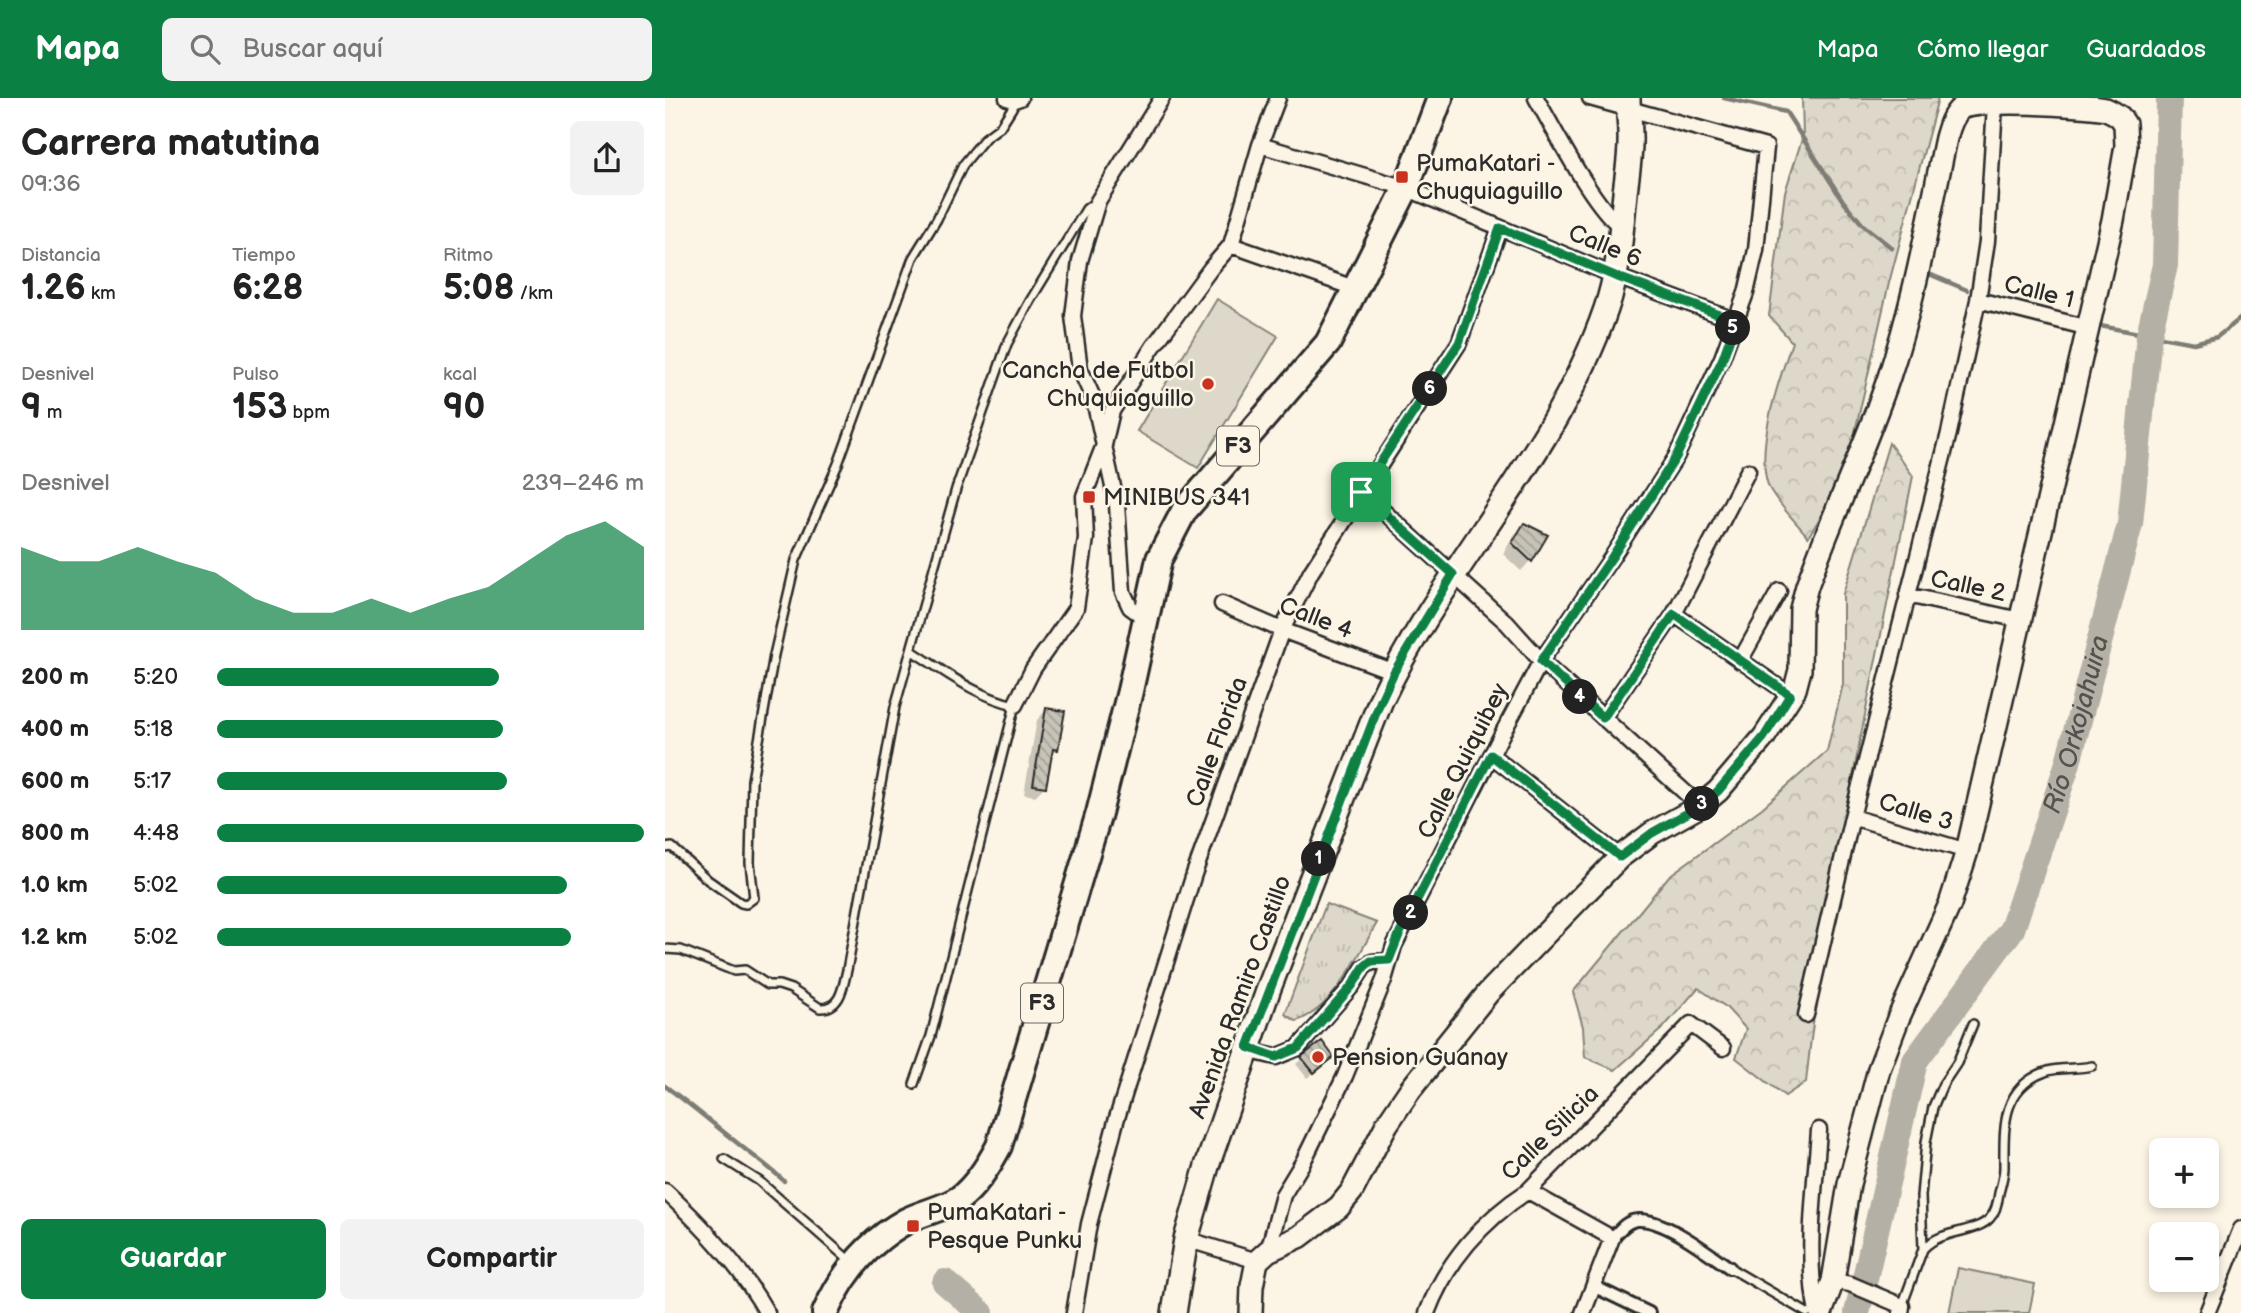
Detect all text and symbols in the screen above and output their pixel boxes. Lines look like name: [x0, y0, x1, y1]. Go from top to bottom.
search box: [162, 18, 652, 81]
text: Mapa: [35, 29, 120, 69]
icon: search: [186, 30, 224, 68]
text: Buscar aquí: [242, 34, 383, 65]
text: Mapa: [1817, 35, 1879, 64]
text: Cómo llegar: [1917, 35, 2048, 64]
text: Guardados: [2086, 35, 2206, 64]
text: Carrera matutina: [21, 121, 321, 166]
button: share: [570, 121, 644, 195]
place label: PumaKatari - Chuquiaguillo: [1416, 149, 1563, 206]
marker: PumaKatari - Chuquiaguillo: [1394, 169, 1410, 185]
text: 09:36: [21, 170, 81, 198]
street label: Calle 6: [1564, 218, 1646, 274]
text: Distancia: [21, 244, 101, 267]
text: Tiempo: [232, 244, 296, 267]
text: Ritmo: [443, 244, 493, 267]
text: 1.26: [21, 267, 86, 310]
text: 6:28: [232, 267, 304, 310]
text: 5:08: [443, 267, 514, 310]
street label: Calle 1: [2001, 269, 2077, 315]
text: km: [86, 282, 116, 305]
text: /km: [514, 282, 553, 305]
pin: 5: [1715, 310, 1751, 345]
text: 5: [1727, 316, 1738, 339]
place label: Cancha de Futbol Chuquiaguillo: [1002, 356, 1194, 413]
text: Desnivel: [21, 363, 94, 386]
text: Pulso: [232, 363, 279, 386]
text: kcal: [443, 363, 477, 386]
pin: 6: [1413, 372, 1447, 406]
marker: Cancha de Futbol Chuquiaguillo: [1200, 376, 1216, 392]
text: 6: [1424, 377, 1435, 400]
text: 9: [21, 386, 42, 429]
text: 153: [232, 386, 287, 429]
text: 90: [443, 386, 485, 429]
text: m: [42, 401, 62, 424]
text: bpm: [287, 401, 330, 424]
road number: F3: [1217, 426, 1259, 466]
pin: [1331, 462, 1391, 522]
text: Desnivel: [21, 469, 110, 497]
text: 239–246 m: [522, 469, 644, 497]
icon: arrive: [1342, 473, 1380, 511]
place label: MINIBUS 341: [1103, 483, 1250, 512]
marker: MINIBUS 341: [1081, 489, 1097, 505]
street label: Calle 2: [1928, 564, 2008, 608]
street label: Calle 4: [1275, 591, 1357, 645]
water label: Río Orkojahuira: [2037, 632, 2116, 817]
text: 200 m: [21, 663, 89, 691]
text: 5:20: [133, 663, 178, 691]
street label: Calle Florida: [1180, 673, 1254, 811]
street label: Calle Quiquibey: [1411, 678, 1515, 844]
pin: 4: [1563, 680, 1597, 714]
text: 4: [1574, 685, 1585, 708]
text: 400 m: [21, 715, 89, 743]
text: 5:18: [133, 715, 173, 743]
text: 600 m: [21, 767, 89, 795]
text: 5:17: [133, 767, 171, 795]
pin: 3: [1685, 786, 1719, 822]
street label: Calle 3: [1875, 787, 1957, 837]
text: 3: [1696, 792, 1707, 815]
text: 800 m: [21, 819, 89, 847]
text: 4:48: [133, 819, 179, 847]
pin: 1: [1301, 842, 1337, 876]
text: 1: [1315, 847, 1323, 870]
text: 1.0 km: [21, 871, 88, 899]
text: 5:02: [133, 871, 178, 899]
street label: Avenida Ramiro Castillo: [1182, 871, 1298, 1123]
pin: 2: [1393, 896, 1429, 930]
text: 2: [1405, 901, 1416, 924]
text: 1.2 km: [21, 923, 87, 951]
text: 5:02: [133, 923, 178, 951]
road number: F3: [1021, 983, 1063, 1022]
place label: Pension Guanay: [1332, 1043, 1508, 1072]
marker: Pension Guanay: [1310, 1049, 1326, 1065]
street label: Calle Silicia: [1495, 1079, 1605, 1187]
map controls: [2149, 1138, 2219, 1292]
button: +: [2149, 1138, 2219, 1208]
place label: PumaKatari - Pesque Punku: [927, 1198, 1082, 1255]
marker: PumaKatari - Pesque Punku: [905, 1218, 921, 1234]
button: Guardar: [21, 1219, 326, 1299]
button: Compartir: [340, 1219, 644, 1299]
button: −: [2149, 1222, 2219, 1292]

